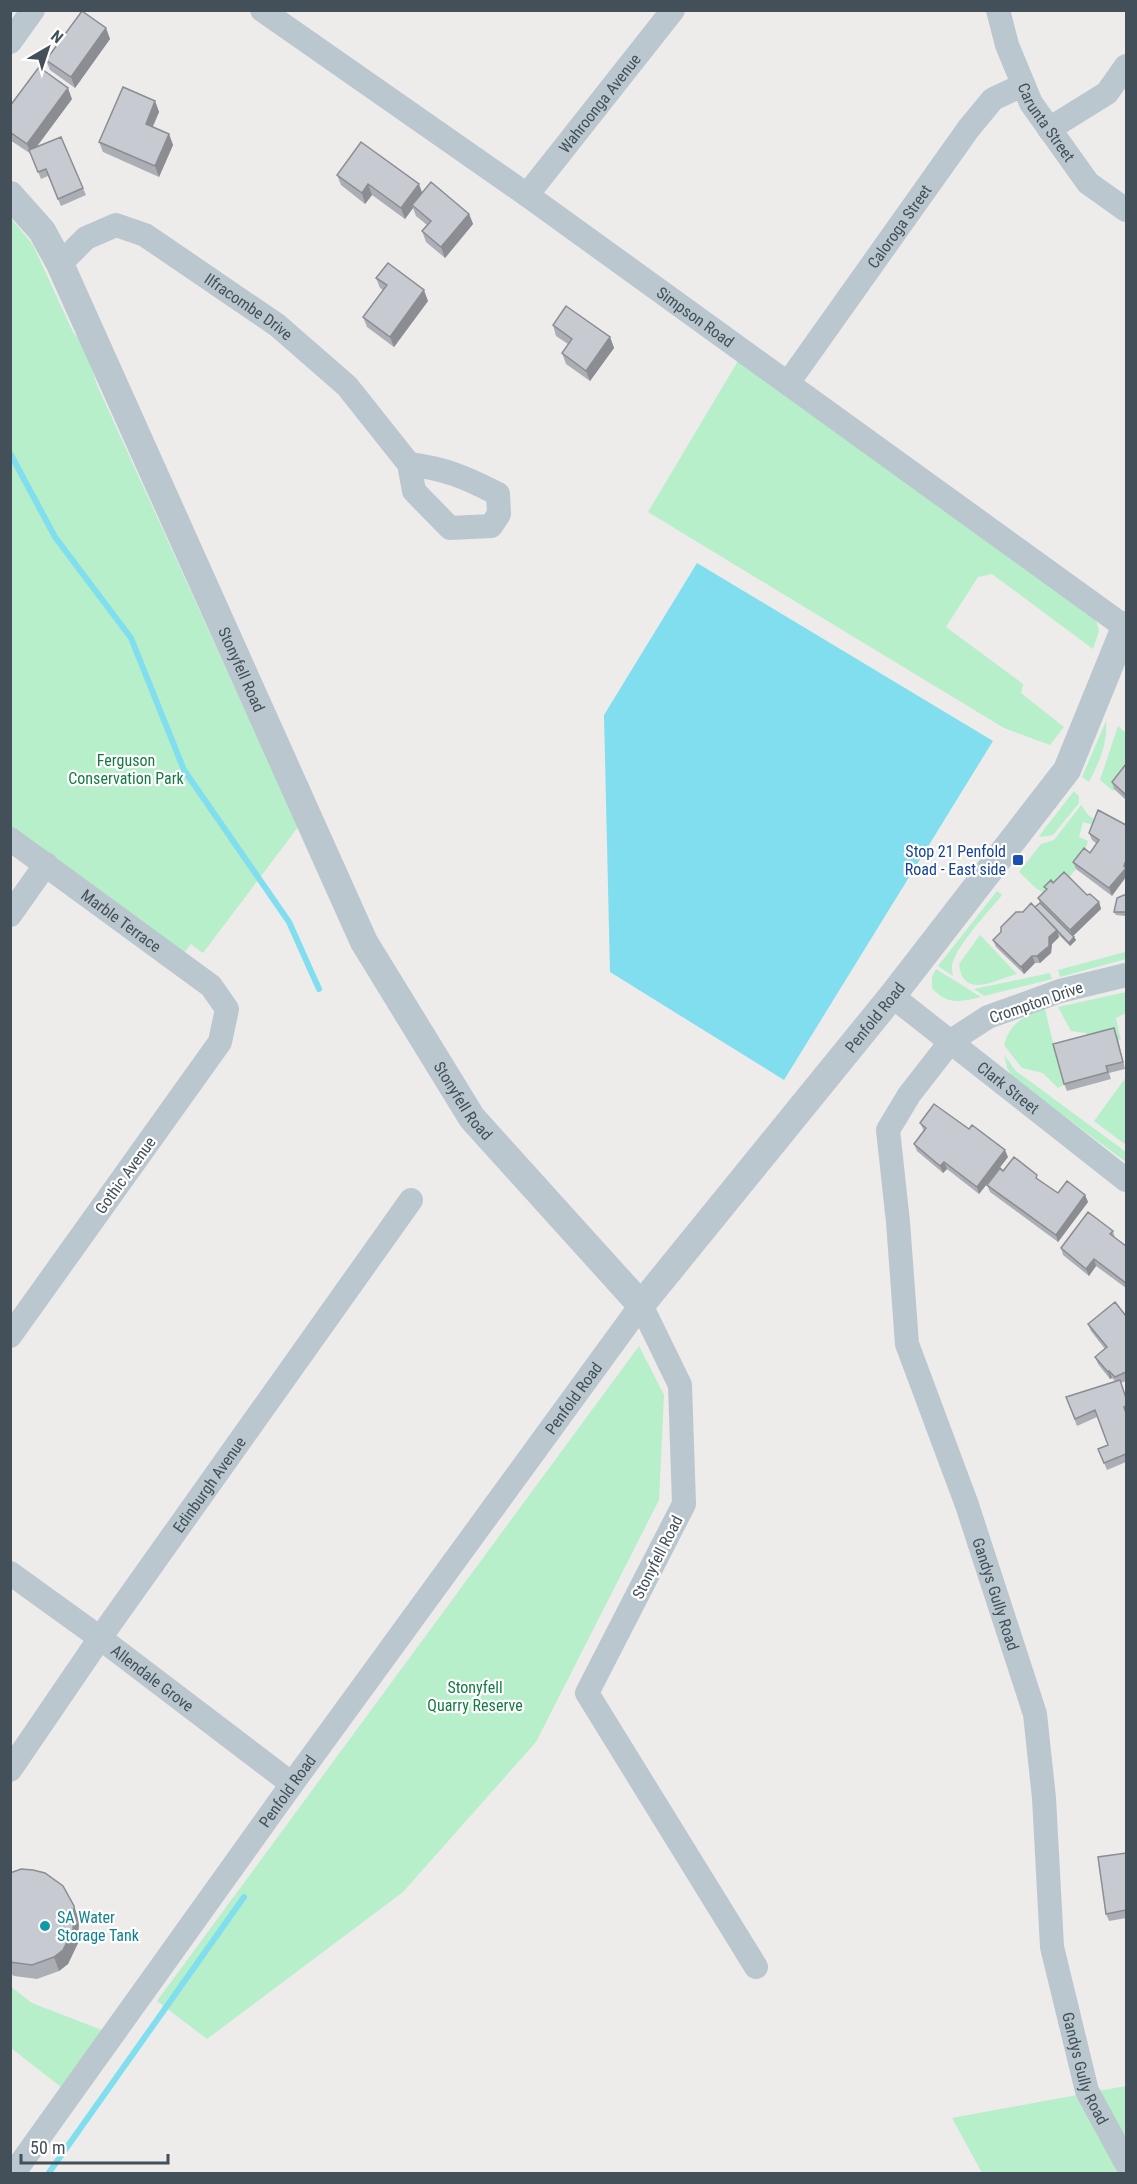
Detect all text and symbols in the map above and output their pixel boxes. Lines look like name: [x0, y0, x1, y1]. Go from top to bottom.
north arrow: [18, 18, 78, 78]
text: N: [47, 26, 67, 47]
street label: Wahroonga Avenue: [555, 50, 645, 157]
street label: Carunta Street: [1014, 80, 1079, 166]
street label: Caloroga Street: [863, 181, 936, 272]
street label: Ilfracombe Drive: [201, 269, 296, 344]
street label: Simpson Road: [653, 283, 738, 351]
street label: Stonyfell Road: [214, 624, 269, 715]
park label: Ferguson Conservation Park: [68, 751, 185, 788]
place label: Stop 21 Penfold Road - East side: [905, 842, 1006, 879]
marker: Stop 21 Penfold Road - East side: [1011, 853, 1025, 867]
street label: Marble Terrace: [77, 885, 165, 956]
street label: Crompton Drive: [987, 978, 1085, 1027]
street label: Penfold Road: [841, 979, 909, 1056]
street label: Stonyfell Road: [430, 1058, 496, 1144]
street label: Clark Street: [973, 1058, 1043, 1118]
street label: Gothic Avenue: [91, 1133, 160, 1218]
street label: Penfold Road: [541, 1359, 606, 1438]
street label: Edinburgh Avenue: [169, 1433, 250, 1536]
street label: Stonyfell Road: [628, 1512, 687, 1602]
street label: Gandys Gully Road: [968, 1535, 1023, 1653]
street label: Allendale Grove: [107, 1641, 197, 1716]
park label: Stonyfell Quarry Reserve: [427, 1678, 523, 1715]
street label: Penfold Road: [255, 1751, 320, 1831]
place label: SA Water Storage Tank: [57, 1908, 140, 1945]
marker: SA Water Storage Tank: [38, 1919, 52, 1933]
street label: Gandys Gully Road: [1058, 2010, 1112, 2128]
scale bar: [21, 2127, 168, 2165]
text: 50 m: [30, 2137, 65, 2158]

